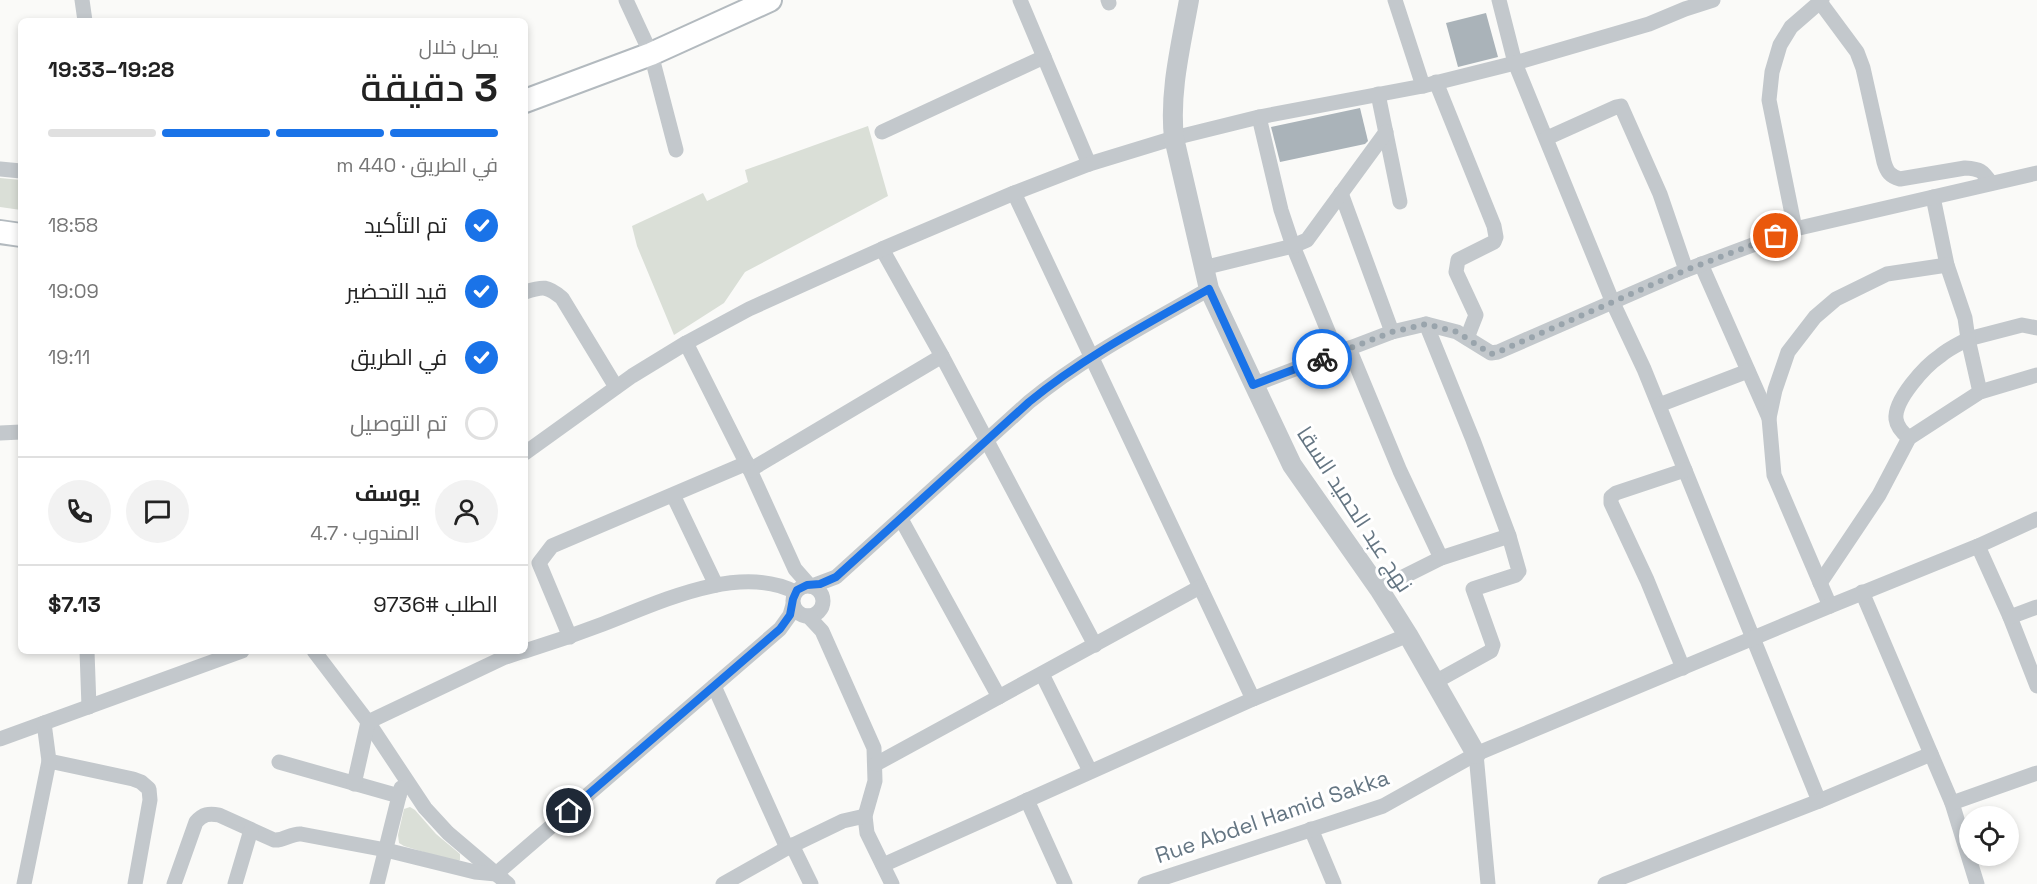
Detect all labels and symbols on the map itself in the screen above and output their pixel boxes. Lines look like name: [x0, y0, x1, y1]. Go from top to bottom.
pin: [1750, 210, 1801, 261]
courier: [1292, 329, 1352, 389]
street label: نهج عبد الحميد السقا: [1290, 421, 1419, 598]
street label: Rue Abdel Hamid Sakka: [1151, 763, 1393, 869]
pin: [543, 785, 594, 836]

